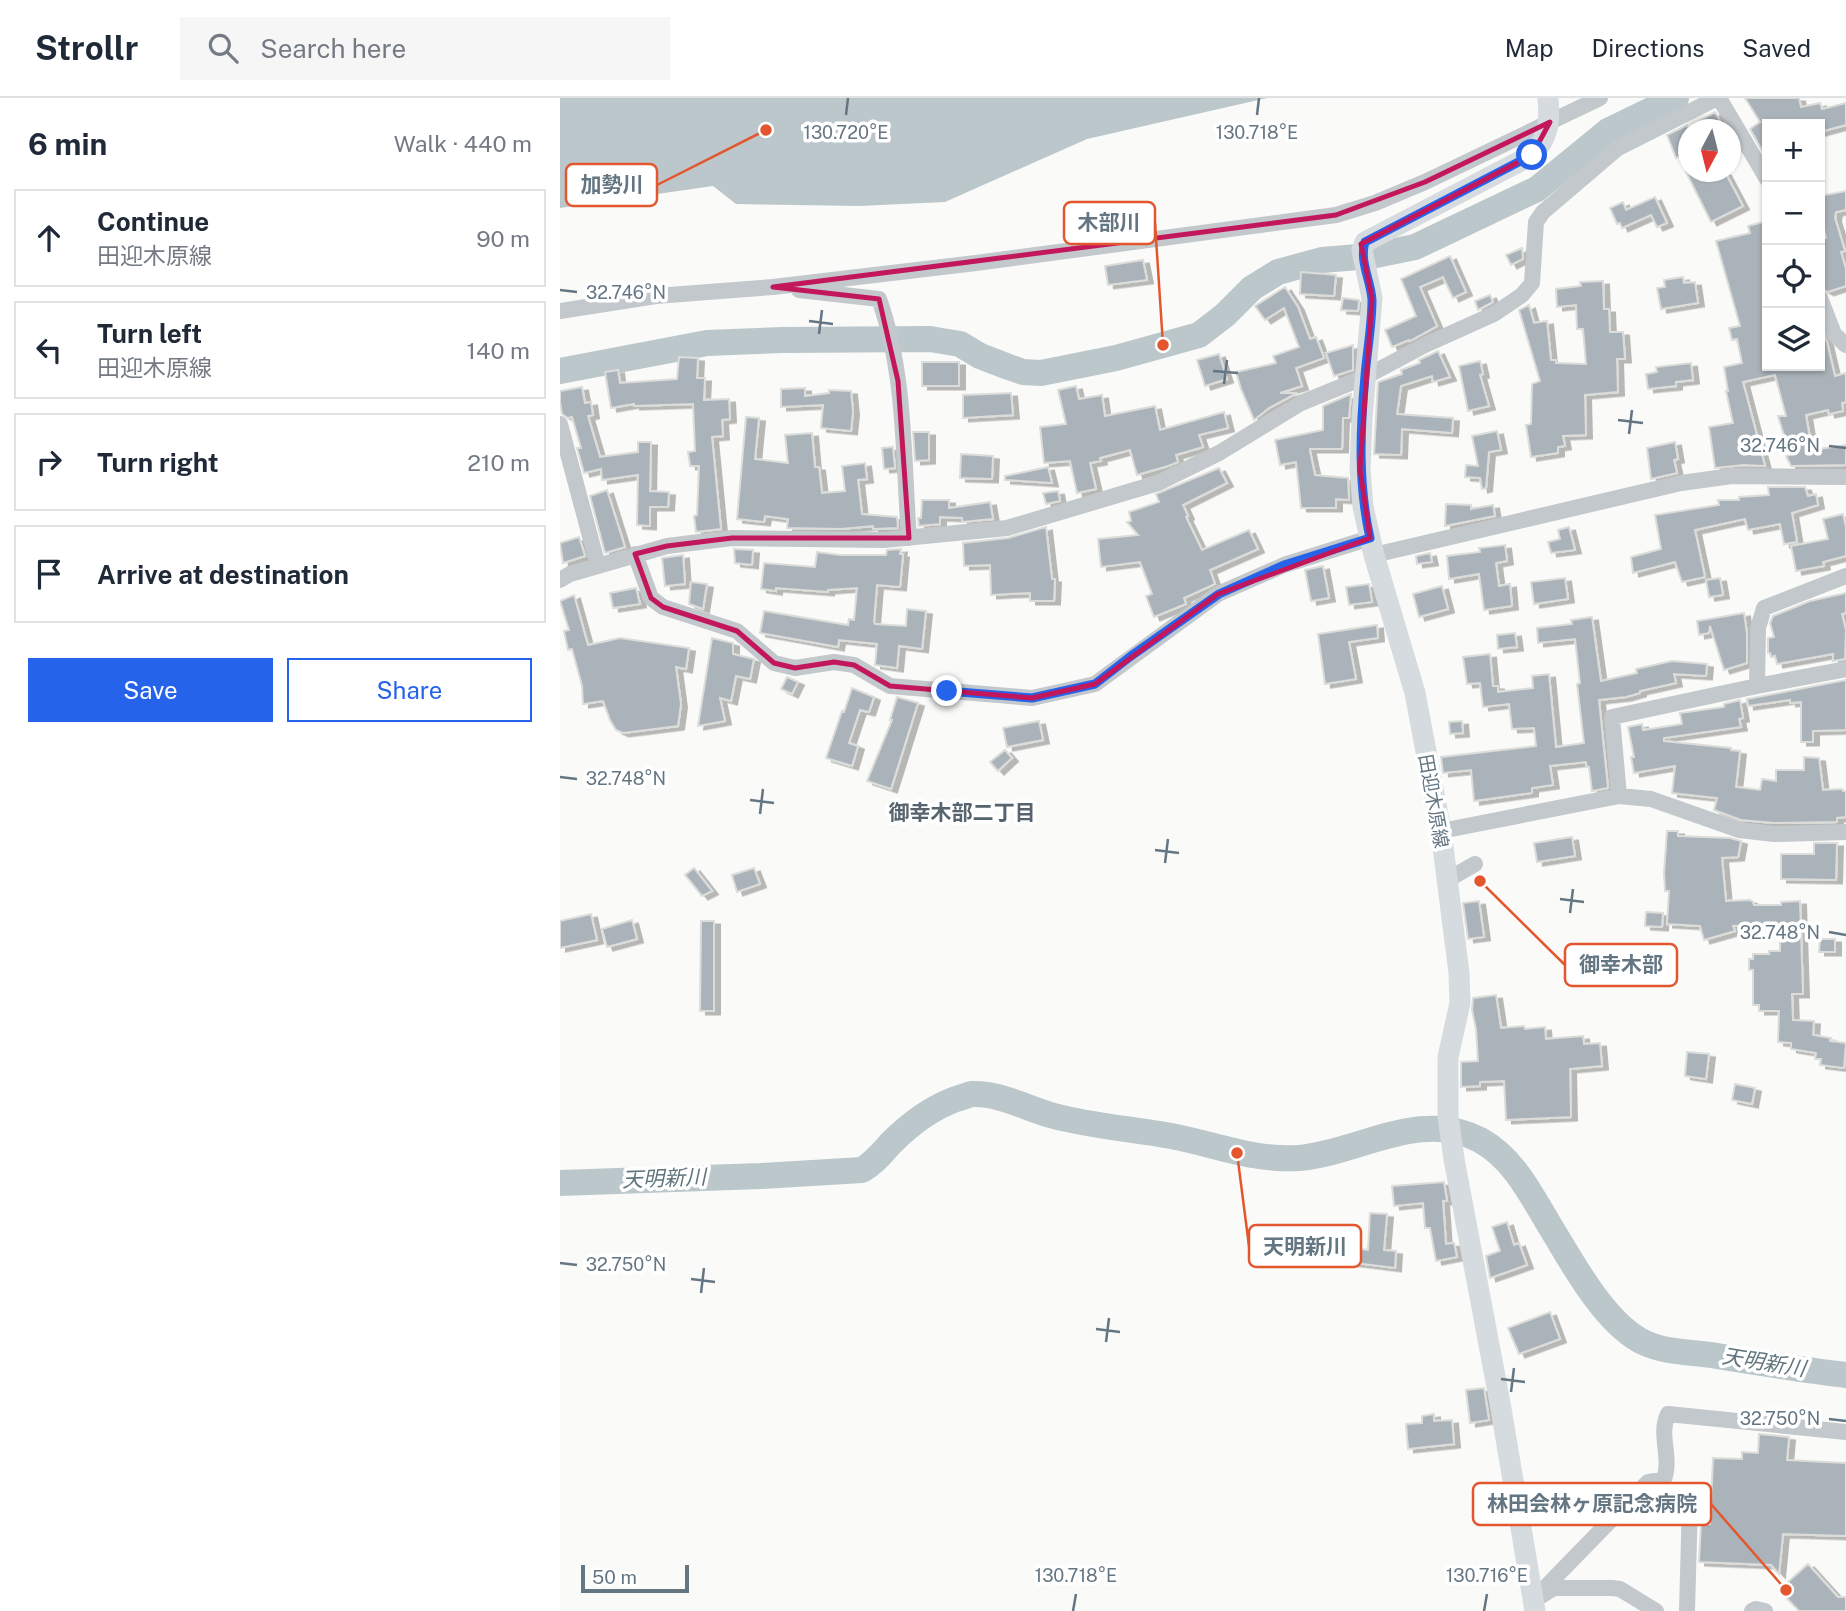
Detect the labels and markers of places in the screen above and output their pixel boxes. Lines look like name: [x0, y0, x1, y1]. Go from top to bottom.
callout: 加勢川: [566, 164, 657, 206]
callout: 木部川: [1064, 202, 1155, 244]
callout: 御幸木部: [1565, 944, 1677, 986]
callout: 天明新川: [1249, 1225, 1361, 1267]
callout: 林田会林ヶ原記念病院: [1473, 1483, 1711, 1525]

